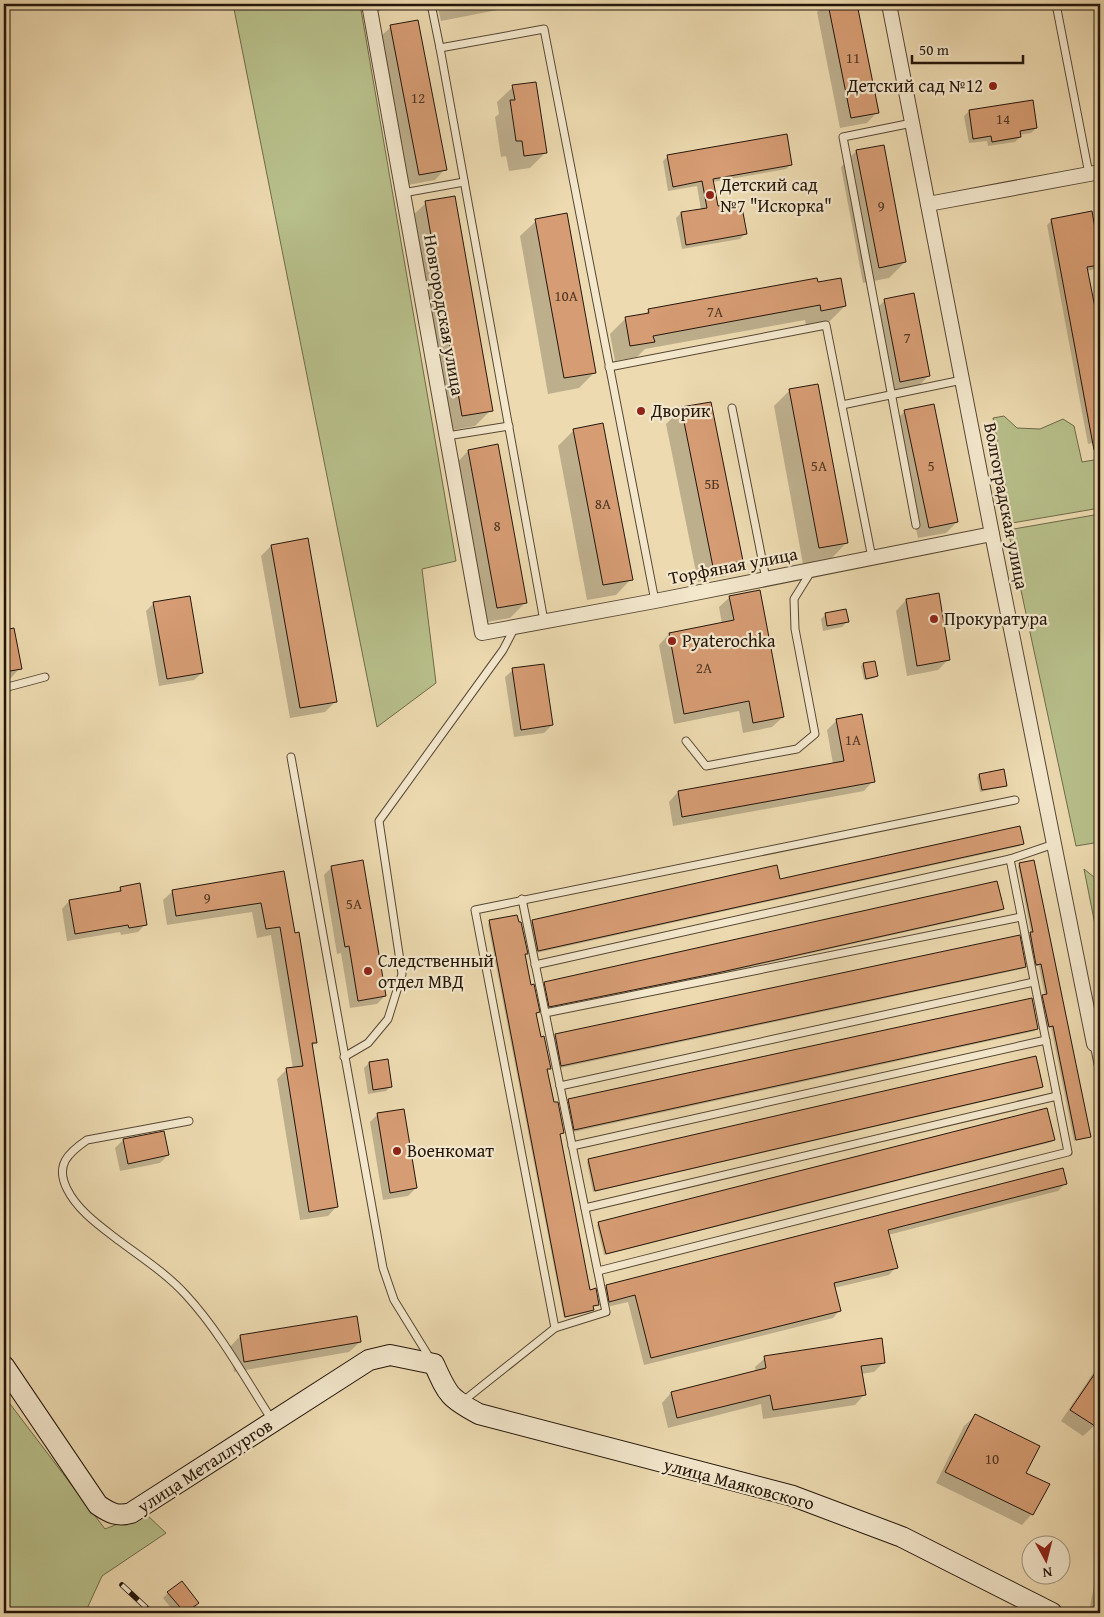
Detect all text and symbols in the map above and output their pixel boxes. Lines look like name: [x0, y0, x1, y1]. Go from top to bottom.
scale bar: [912, 32, 1023, 64]
text: 50 m: [919, 39, 950, 60]
house number: 11: [846, 47, 860, 68]
place label: Детский cад №12: [846, 72, 983, 99]
marker: Детский cад №12: [987, 80, 999, 92]
house number: 12: [411, 87, 425, 108]
house number: 14: [996, 108, 1010, 129]
place label: Детский cад №7 "Искорка": [719, 171, 832, 219]
marker: Детский cад №7 "Искорка": [704, 189, 716, 201]
house number: 9: [877, 195, 885, 216]
street label: Новгородская улица: [417, 232, 472, 398]
house number: 10А: [554, 285, 578, 306]
house number: 7А: [707, 301, 723, 322]
house number: 7: [903, 327, 911, 348]
place label: Дворик: [650, 397, 711, 424]
marker: Дворик: [635, 405, 647, 417]
street label: Волгоградская улица: [977, 420, 1036, 592]
house number: 5А: [811, 455, 827, 476]
house number: 5: [927, 455, 935, 476]
house number: 5Б: [704, 473, 720, 494]
house number: 8А: [595, 493, 611, 514]
house number: 8: [493, 515, 501, 536]
street label: Торфяная улица: [666, 540, 800, 591]
place label: Прокуратура: [944, 605, 1048, 632]
marker: Прокуратура: [928, 613, 940, 625]
place label: Pyaterochka: [682, 627, 776, 654]
marker: Pyaterochka: [666, 635, 678, 647]
house number: 2А: [696, 657, 712, 678]
house number: 1А: [845, 729, 861, 750]
house number: 9: [203, 887, 211, 908]
house number: 5А: [346, 893, 362, 914]
place label: Следственный отдел МВД: [378, 947, 494, 995]
marker: Следственный отдел МВД: [362, 965, 374, 977]
place label: Военкомат: [407, 1137, 494, 1164]
marker: Военкомат: [391, 1145, 403, 1157]
street label: улица Металлургов: [131, 1411, 278, 1520]
house number: 10: [985, 1448, 999, 1469]
street label: улица Маяковского: [660, 1450, 818, 1517]
north arrow: [1022, 1534, 1072, 1584]
text: N: [1041, 1562, 1053, 1583]

